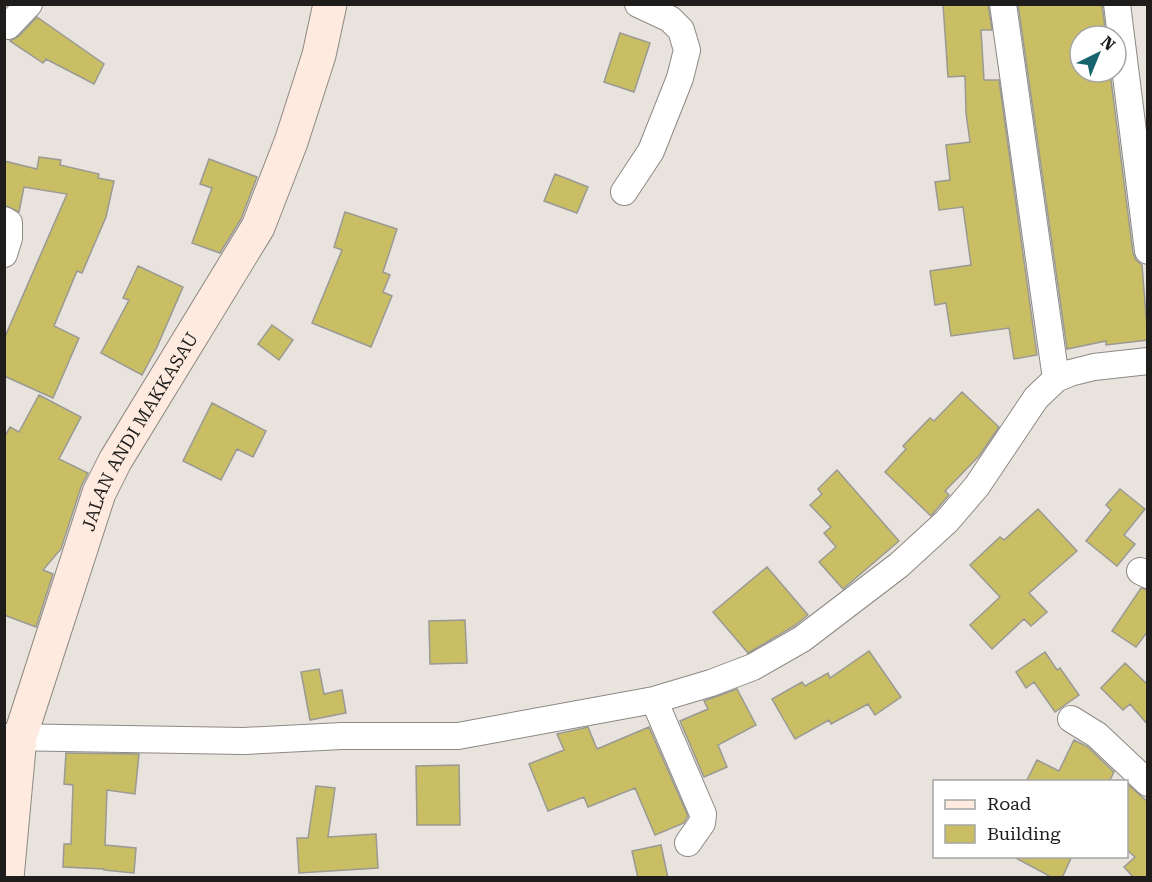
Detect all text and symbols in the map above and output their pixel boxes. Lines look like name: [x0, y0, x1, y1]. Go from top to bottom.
north arrow: [1068, 24, 1128, 84]
text: N: [1097, 32, 1119, 55]
street label: JALAN ANDI MAKKASAU: [77, 328, 202, 533]
legend: [933, 780, 1128, 858]
text: Road: [987, 793, 1032, 814]
text: Building: [987, 823, 1061, 844]

